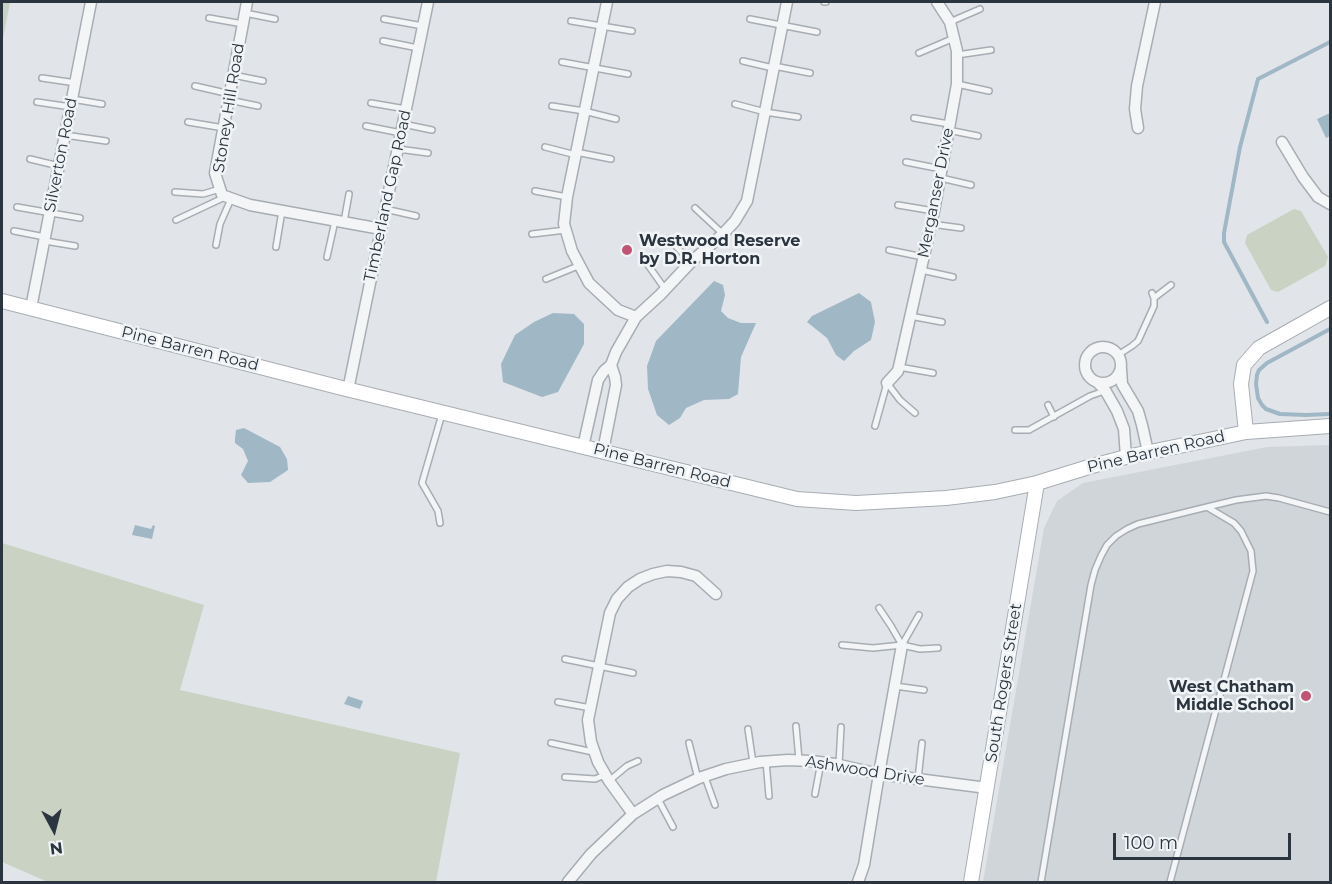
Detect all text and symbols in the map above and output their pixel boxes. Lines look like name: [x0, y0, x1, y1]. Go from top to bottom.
street label: Stoney Hill Road: [209, 42, 249, 174]
street label: Silverton Road: [40, 96, 82, 214]
street label: Timberland Gap Road: [360, 108, 416, 284]
street label: Merganser Drive: [914, 126, 958, 260]
place label: Westwood Reserve by D.R. Horton: [639, 231, 800, 269]
marker: Westwood Reserve by D.R. Horton: [620, 243, 634, 257]
street label: Pine Barren Road: [119, 323, 261, 375]
street label: Pine Barren Road: [1085, 427, 1227, 477]
street label: Pine Barren Road: [591, 440, 733, 492]
street label: South Rogers Street: [982, 602, 1026, 764]
place label: West Chatham Middle School: [1169, 677, 1294, 715]
marker: West Chatham Middle School: [1299, 689, 1313, 703]
street label: Ashwood Drive: [804, 752, 926, 790]
north arrow: [24, 800, 84, 860]
scale bar: [1116, 821, 1294, 859]
text: 100 m: [1124, 832, 1178, 854]
text: N: [49, 838, 64, 859]

